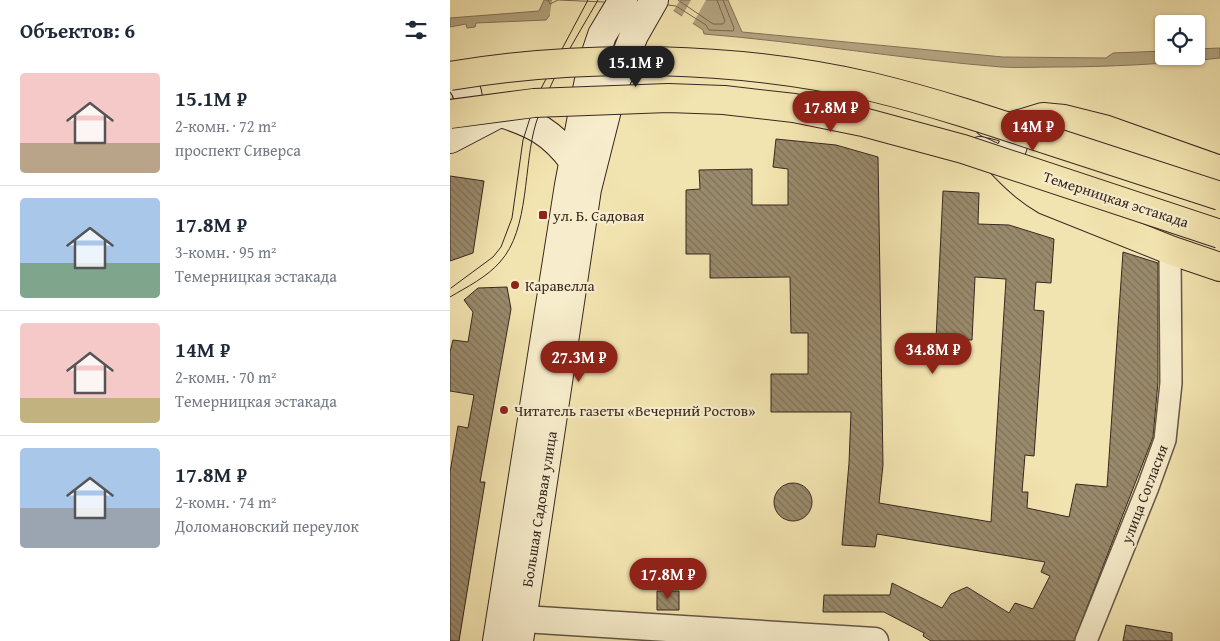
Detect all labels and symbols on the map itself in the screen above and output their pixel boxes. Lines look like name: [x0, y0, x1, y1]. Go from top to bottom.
pin: 15.1M ₽: [590, 46, 682, 88]
pin: 17.8M ₽: [785, 90, 877, 133]
pin: 14M ₽: [998, 110, 1068, 152]
street label: Темерницкая эстакада: [1041, 166, 1192, 233]
place label: ул. Б. Садовая: [552, 205, 645, 226]
marker: ул. Б. Садовая: [537, 209, 549, 221]
place label: Каравелла: [525, 275, 595, 296]
marker: Каравелла: [509, 279, 521, 291]
pin: 34.8M ₽: [887, 332, 979, 375]
pin: 27.3M ₽: [533, 340, 625, 383]
place label: Читатель газеты «Вечерний Ростов»: [514, 400, 755, 421]
marker: Читатель газеты «Вечерний Ростов»: [498, 404, 510, 416]
street label: Большая Садовая улица: [516, 429, 562, 589]
street label: улица Согласия: [1115, 441, 1173, 547]
pin: 17.8M ₽: [622, 558, 714, 600]

